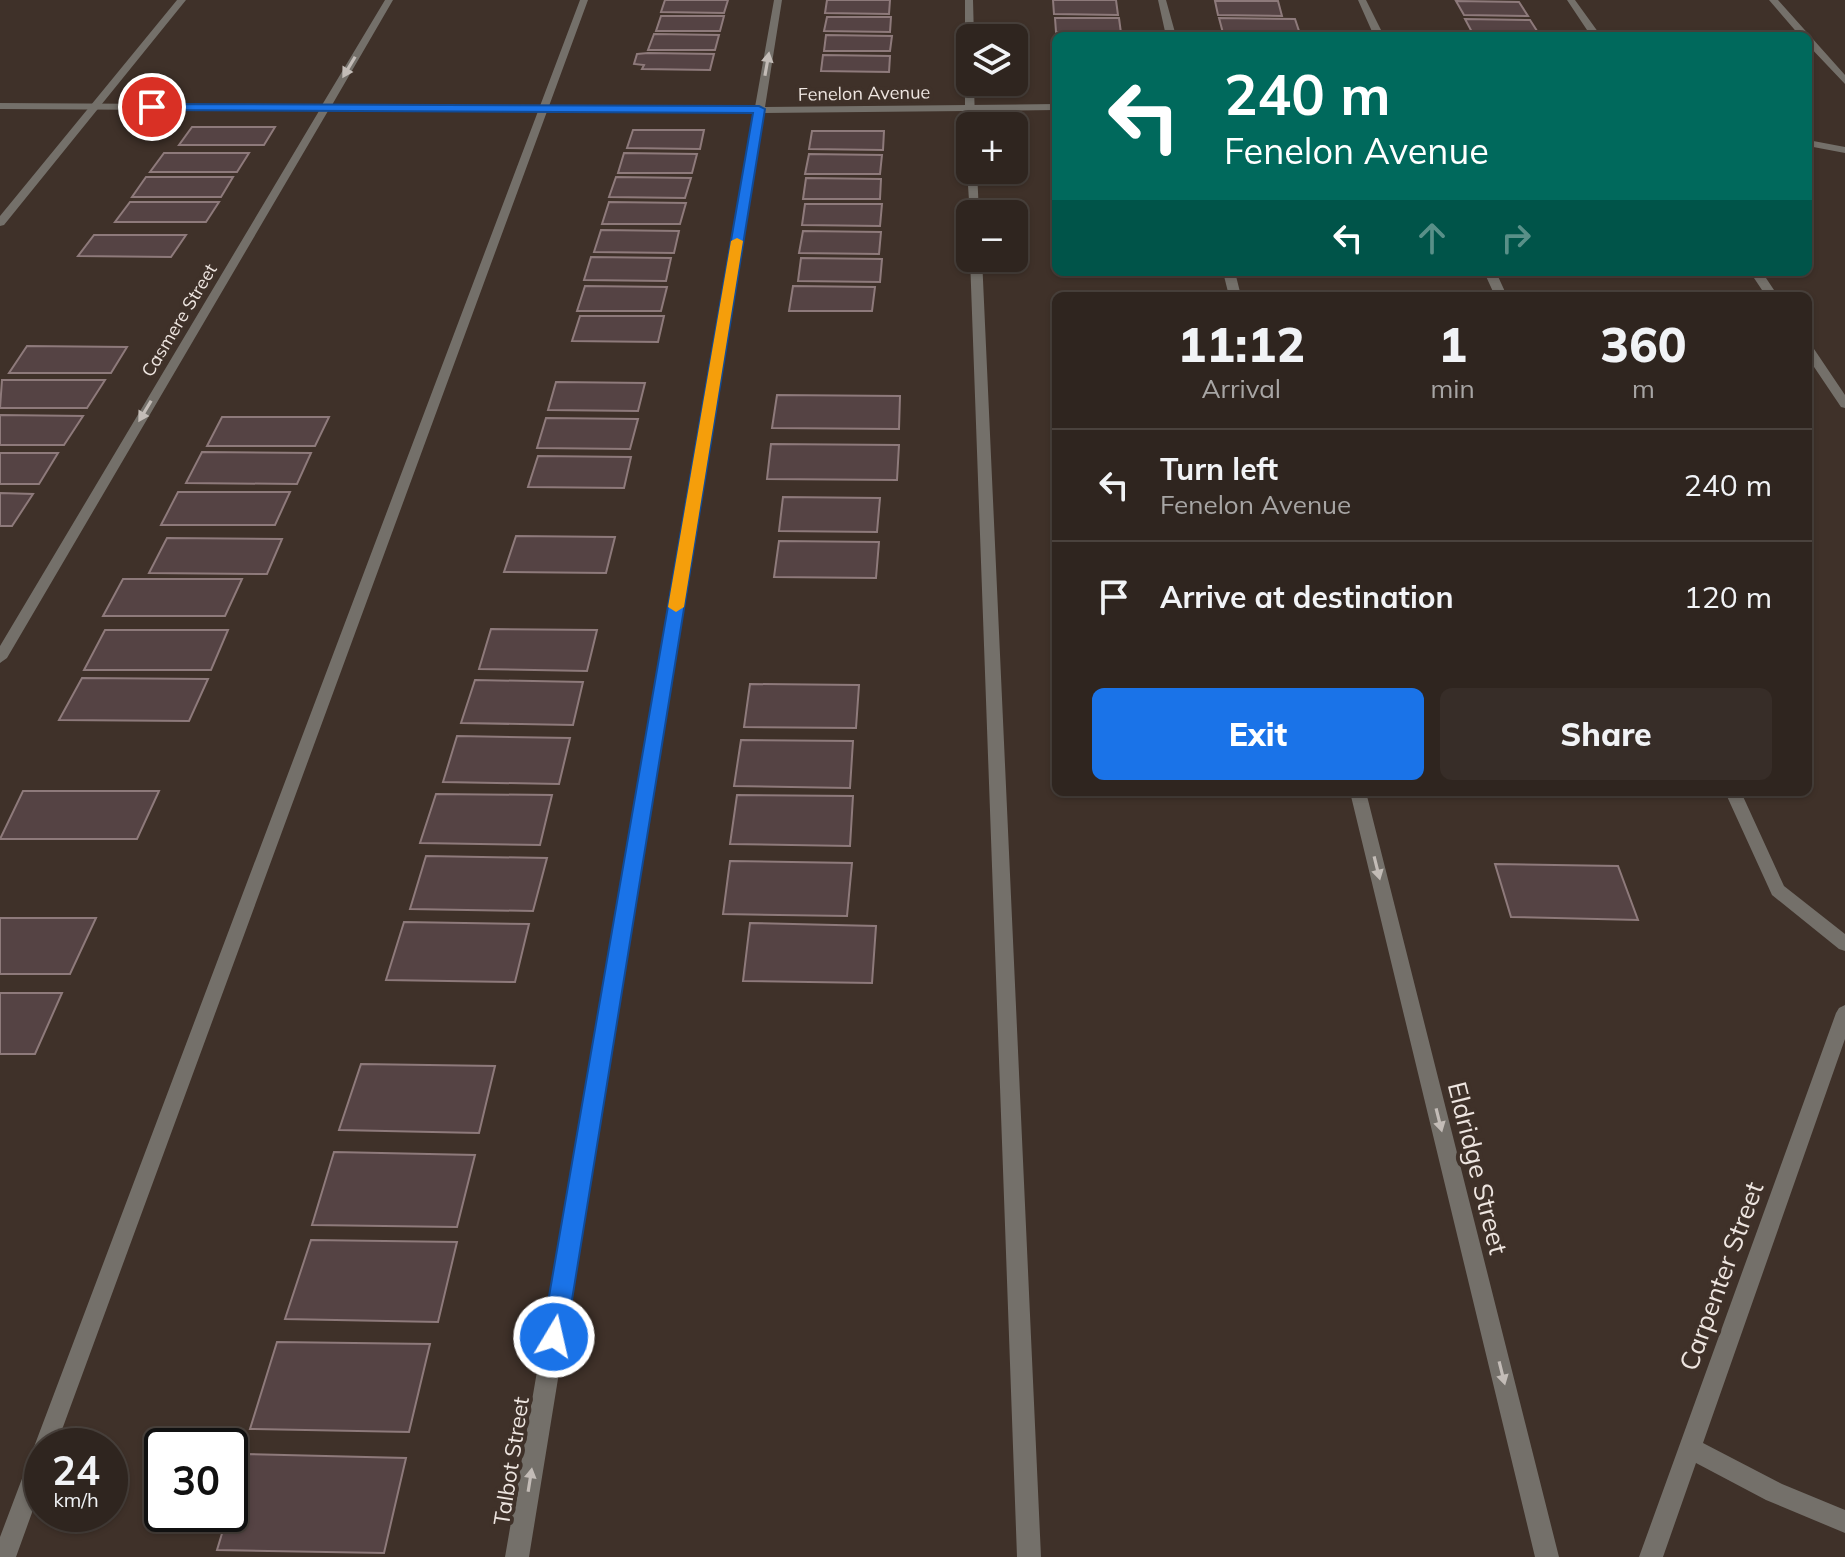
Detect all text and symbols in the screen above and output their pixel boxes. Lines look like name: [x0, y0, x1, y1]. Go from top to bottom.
map controls: [956, 24, 1028, 272]
button: layers: [956, 24, 1028, 96]
one-way arrow: [761, 51, 774, 76]
one-way arrow: [342, 56, 356, 78]
text: 240 m: [1224, 59, 1391, 129]
icon: left: [1092, 64, 1196, 168]
pin: [118, 73, 186, 141]
street label: Fenelon Avenue: [798, 80, 930, 106]
icon: arrive: [130, 85, 174, 129]
button: +: [956, 112, 1028, 184]
text: Fenelon Avenue: [1224, 128, 1489, 173]
button: −: [956, 200, 1028, 272]
icon: left: [1326, 216, 1370, 260]
icon: ahead: [1410, 216, 1454, 260]
icon: right: [1494, 216, 1538, 260]
street label: Casmere Street: [136, 259, 222, 381]
text: 11:12: [1177, 314, 1305, 374]
text: 1: [1438, 314, 1467, 374]
text: 360: [1600, 314, 1687, 374]
text: Arrival: [1201, 372, 1281, 405]
text: min: [1431, 372, 1475, 405]
text: m: [1632, 372, 1655, 405]
one-way arrow: [139, 400, 153, 422]
text: Turn left: [1160, 450, 1278, 488]
icon: left: [1092, 463, 1136, 507]
text: 240 m: [1684, 466, 1772, 504]
text: Fenelon Avenue: [1160, 488, 1351, 521]
icon: arrive: [1092, 575, 1136, 619]
text: Arrive at destination: [1160, 578, 1454, 616]
text: 120 m: [1684, 578, 1772, 616]
button: Exit: [1092, 688, 1424, 780]
button: Share: [1440, 688, 1772, 780]
one-way arrow: [1371, 855, 1383, 880]
street label: Eldridge Street: [1441, 1078, 1515, 1258]
one-way arrow: [1434, 1108, 1446, 1133]
street label: Carpenter Street: [1672, 1177, 1770, 1375]
position arrow: [512, 1295, 596, 1379]
one-way arrow: [1496, 1360, 1508, 1385]
street label: Talbot Street: [487, 1394, 535, 1527]
speed limit sign: 30: [144, 1428, 248, 1532]
text: 24: [52, 1445, 100, 1495]
one-way arrow: [524, 1467, 537, 1492]
text: km/h: [53, 1487, 99, 1512]

